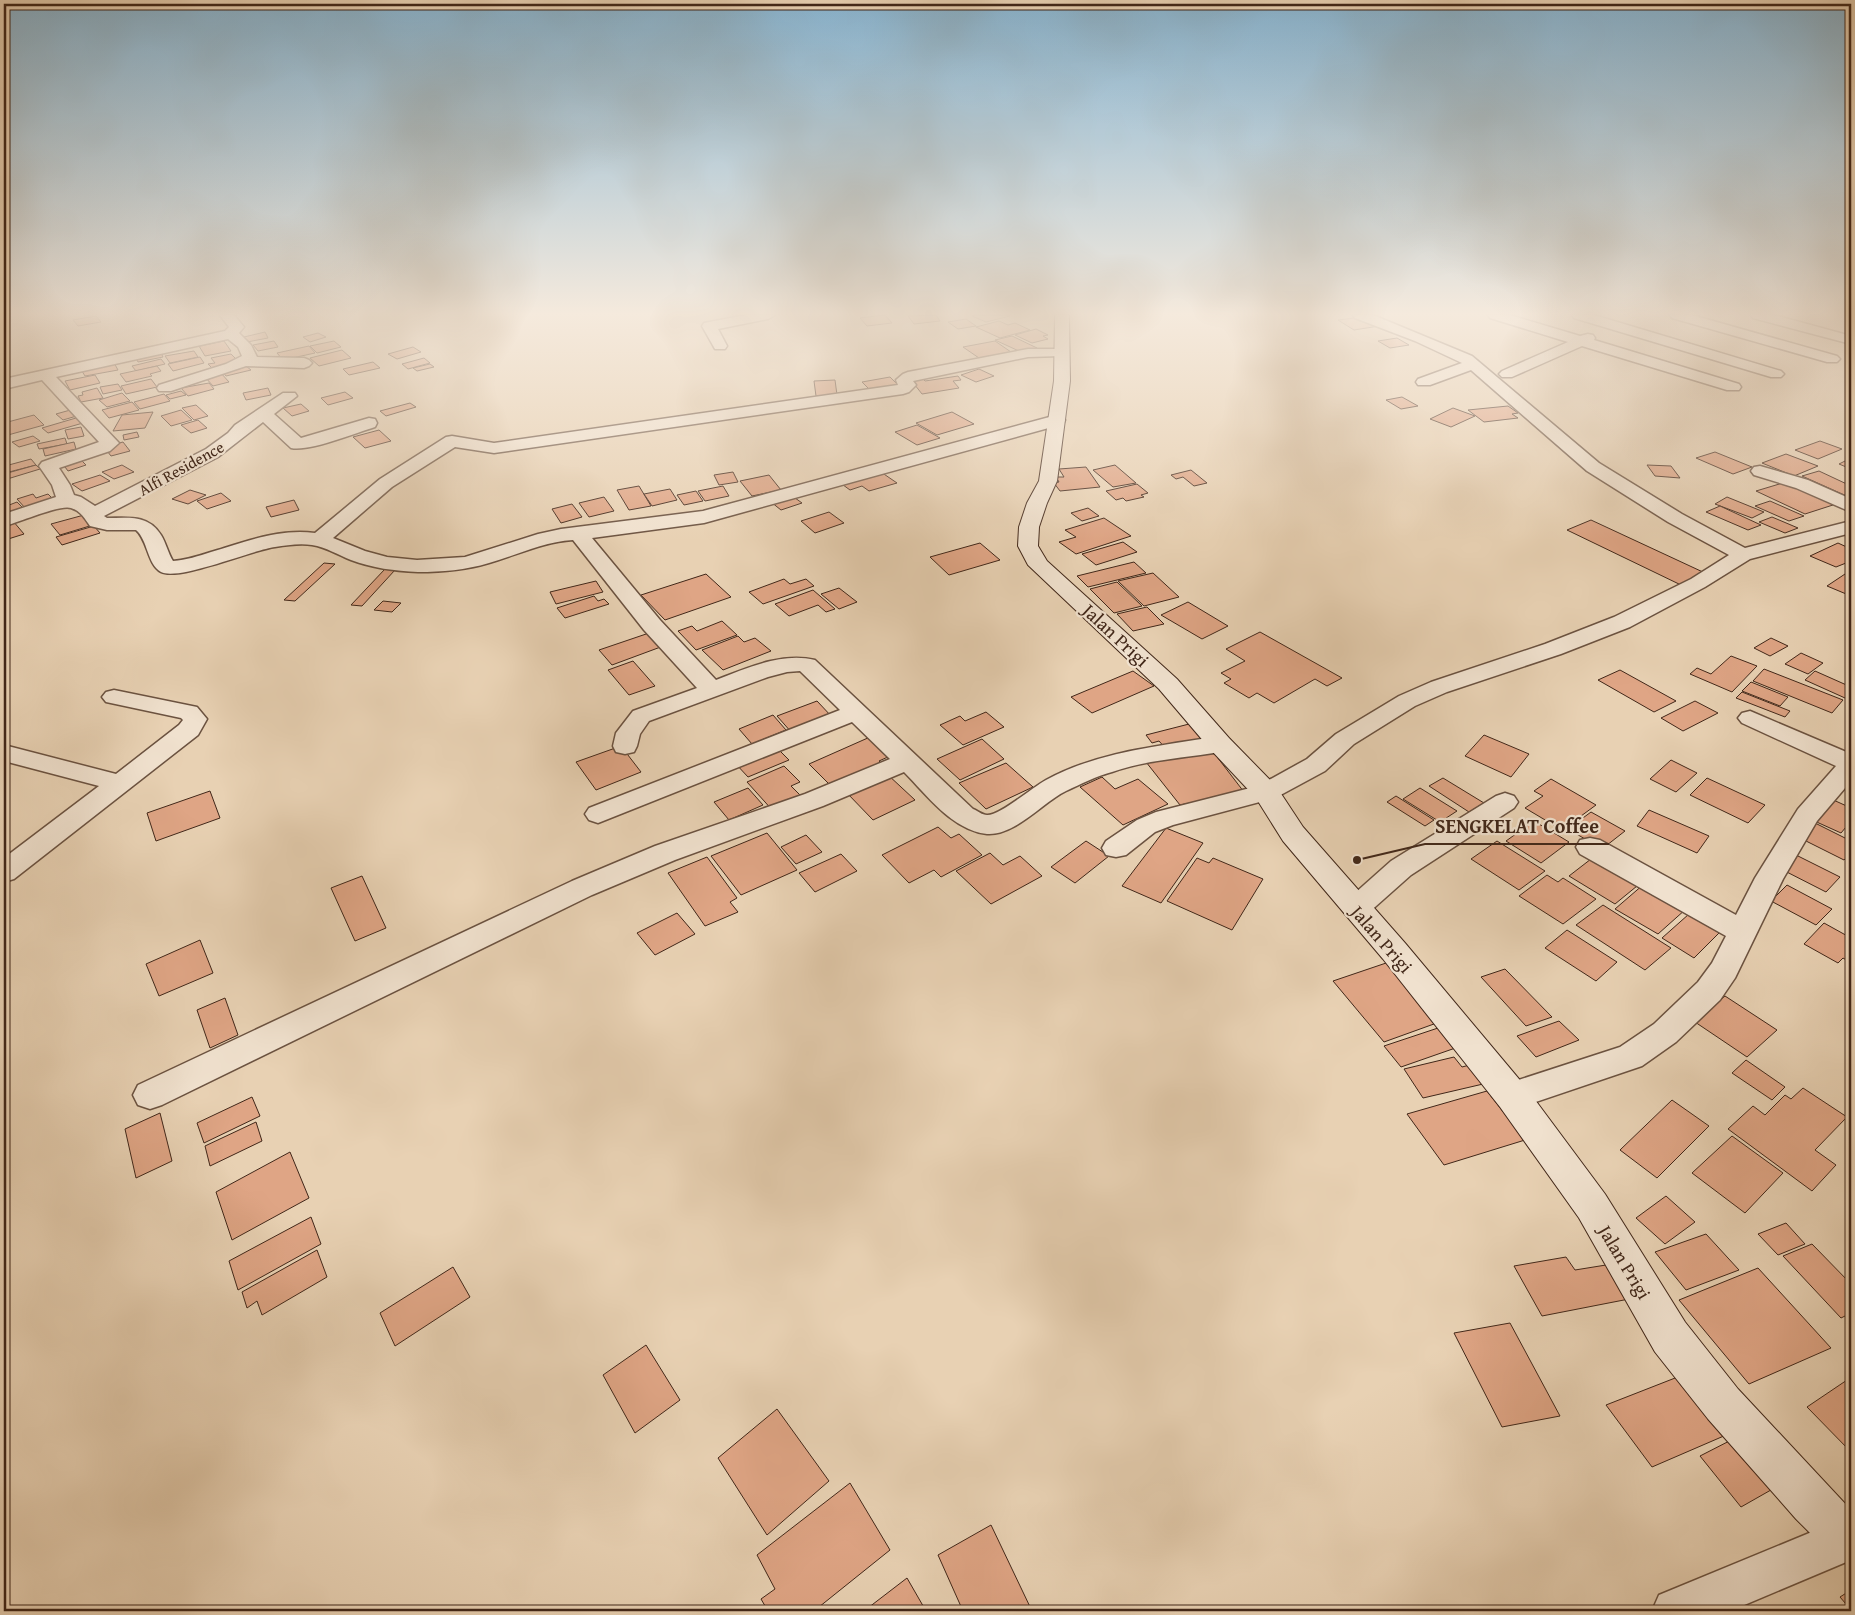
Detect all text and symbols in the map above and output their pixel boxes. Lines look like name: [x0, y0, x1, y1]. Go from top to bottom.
street label: Alfi Residence: [134, 435, 228, 501]
street label: Jalan Prigi: [1075, 595, 1156, 673]
callout: SENGKELAT Coffee: [1425, 809, 1609, 844]
text: SENGKELAT Coffee: [1435, 811, 1599, 840]
street label: Jalan Prigi: [1343, 897, 1420, 979]
street label: Jalan Prigi: [1591, 1218, 1658, 1304]

